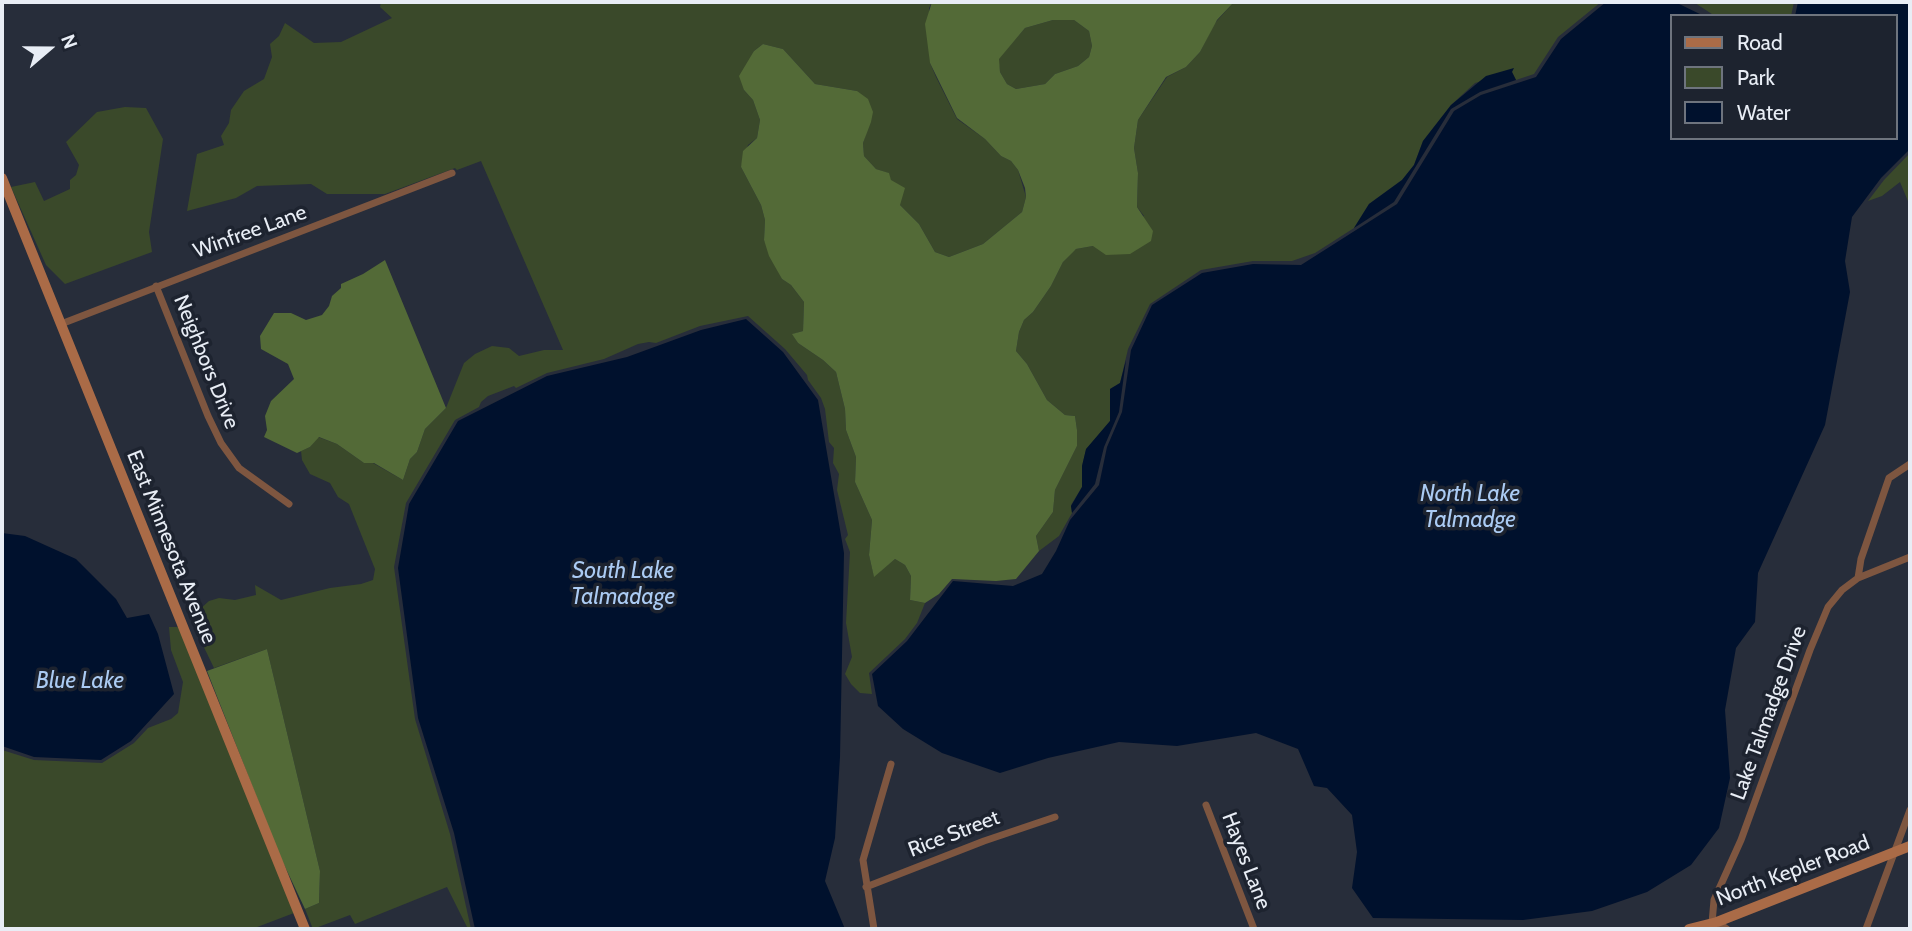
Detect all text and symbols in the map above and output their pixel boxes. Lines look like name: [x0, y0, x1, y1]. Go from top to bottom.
north arrow: [14, 14, 84, 84]
legend: [1671, 14, 1898, 140]
text: Road: [1737, 30, 1783, 55]
text: N: [56, 31, 82, 52]
text: Park: [1737, 65, 1775, 90]
text: Water: [1737, 100, 1790, 125]
street label: Winfree Lane: [190, 200, 310, 264]
street label: Neighbors Drive: [168, 291, 244, 433]
street label: East Minnesota Avenue: [121, 447, 221, 647]
water label: North Lake Talmadge: [1420, 480, 1520, 534]
water label: South Lake Talmadage: [571, 557, 675, 611]
street label: Lake Talmadge Drive: [1726, 623, 1812, 803]
water label: Blue Lake: [36, 667, 124, 695]
street label: Rice Street: [905, 805, 1003, 863]
street label: Hayes Lane: [1216, 809, 1276, 913]
street label: North Kepler Road: [1713, 830, 1873, 912]

